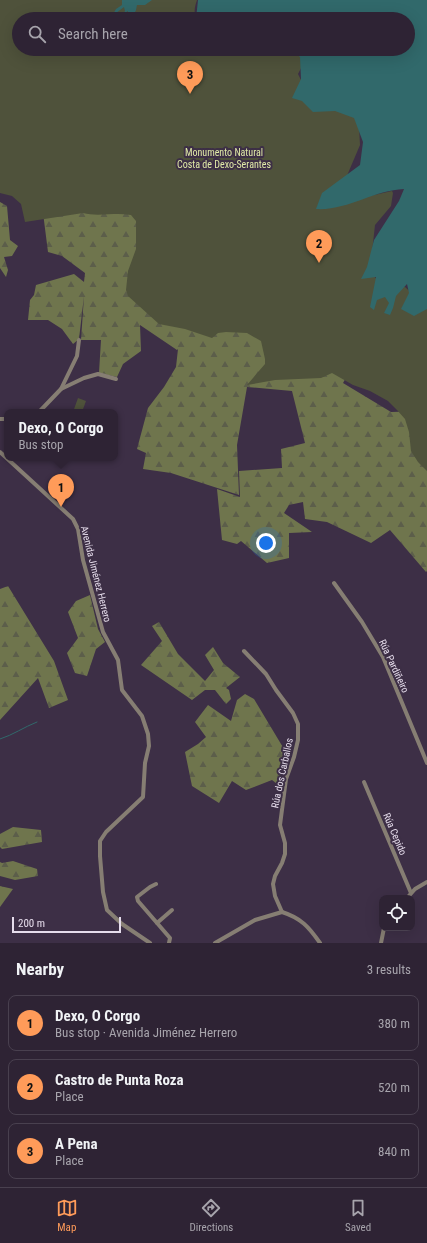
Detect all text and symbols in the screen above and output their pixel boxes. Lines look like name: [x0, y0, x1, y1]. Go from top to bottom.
search box: [12, 12, 415, 56]
icon: search: [26, 23, 48, 45]
text: Search here: [58, 25, 128, 43]
pin: 3: [177, 61, 203, 94]
park label: Monumento Natural Costa de Dexo-Serantes: [177, 147, 271, 170]
pin: 2: [306, 230, 332, 263]
popup: [4, 409, 118, 461]
text: Dexo, O Corgo: [18, 419, 104, 437]
text: Bus stop: [18, 437, 63, 452]
pin: 1: [48, 474, 74, 507]
street label: Avenida Jiménez Herrero: [79, 525, 113, 623]
your location: [256, 533, 276, 553]
street label: Rúa Pardiñeiro: [377, 638, 411, 694]
street label: Rúa dos Carballos: [269, 736, 295, 809]
street label: Rúa Cepido: [381, 811, 409, 857]
map controls: [379, 895, 415, 931]
button: locate: [379, 895, 415, 931]
scale bar: [12, 915, 121, 934]
text: 200 m: [18, 917, 45, 930]
text: Nearby: [16, 959, 64, 979]
text: 3 results: [367, 962, 411, 977]
text: Dexo, O Corgo: [55, 1007, 140, 1025]
text: 1: [27, 1016, 33, 1031]
text: 380 m: [378, 1016, 410, 1031]
text: Bus stop · Avenida Jiménez Herrero: [55, 1025, 237, 1040]
text: Castro de Punta Roza: [55, 1071, 184, 1089]
text: 2: [27, 1080, 33, 1095]
text: 520 m: [378, 1080, 410, 1095]
text: Place: [55, 1089, 84, 1104]
text: A Pena: [55, 1135, 97, 1153]
text: 3: [27, 1144, 33, 1159]
text: 840 m: [378, 1144, 410, 1159]
text: Place: [55, 1153, 84, 1168]
tab: Map: [56, 1197, 78, 1234]
tab: Directions: [189, 1197, 233, 1234]
tab: Saved: [345, 1197, 371, 1234]

